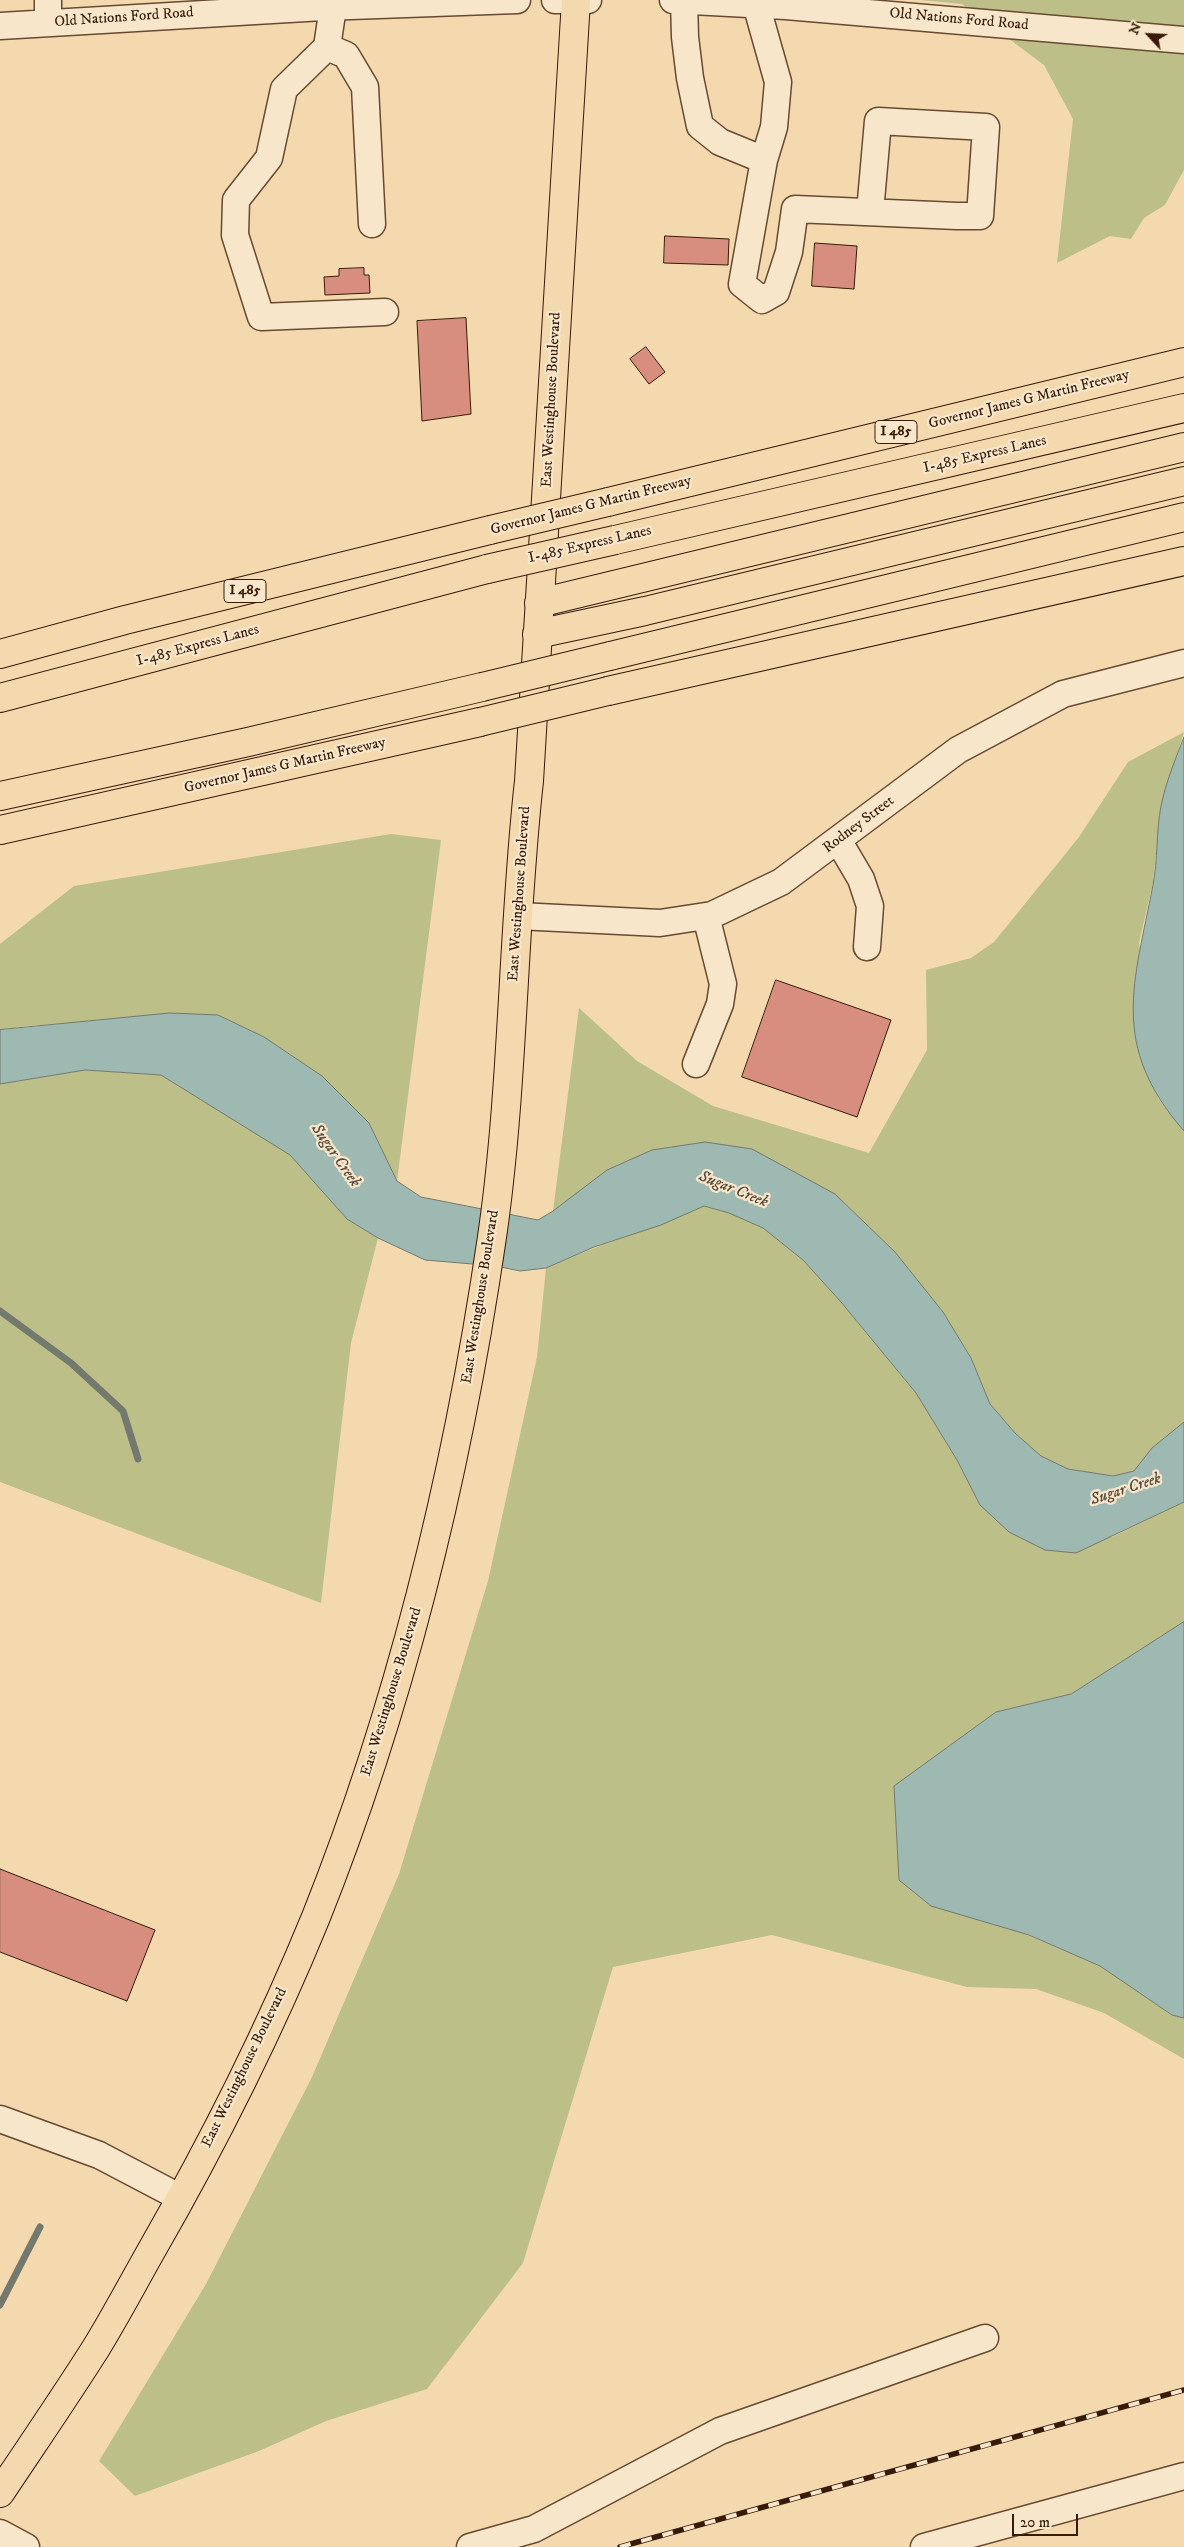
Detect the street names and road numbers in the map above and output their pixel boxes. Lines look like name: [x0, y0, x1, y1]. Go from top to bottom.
street label: Old Nations Ford Road: [54, 4, 194, 32]
street label: Old Nations Ford Road: [889, 5, 1029, 35]
street label: East Westinghouse Boulevard: [538, 312, 566, 488]
street label: Governor James G Martin Freeway: [927, 366, 1131, 434]
road number: I 485: [875, 421, 917, 444]
street label: I-485 Express Lanes: [922, 432, 1048, 478]
street label: Governor James G Martin Freeway: [489, 472, 693, 540]
street label: I-485 Express Lanes: [527, 522, 653, 568]
road number: I 485: [224, 580, 266, 602]
street label: I-485 Express Lanes: [135, 621, 261, 671]
street label: Governor James G Martin Freeway: [183, 734, 387, 798]
street label: Rodney Street: [820, 792, 898, 858]
street label: East Westinghouse Boulevard: [505, 806, 535, 982]
street label: East Westinghouse Boulevard: [458, 1209, 504, 1385]
street label: East Westinghouse Boulevard: [358, 1605, 426, 1779]
street label: East Westinghouse Boulevard: [198, 1985, 292, 2151]

